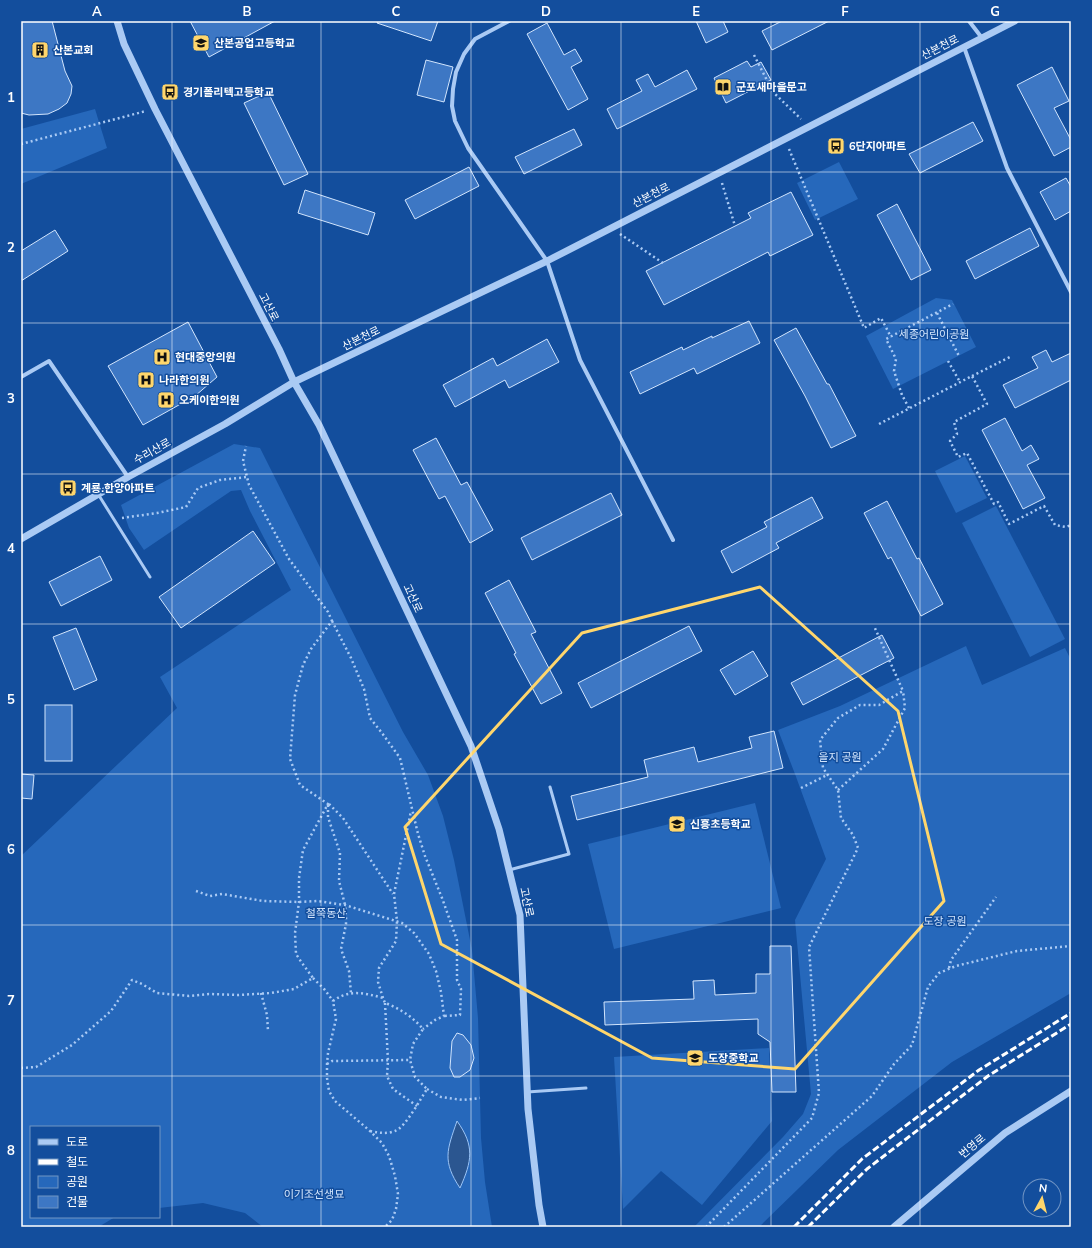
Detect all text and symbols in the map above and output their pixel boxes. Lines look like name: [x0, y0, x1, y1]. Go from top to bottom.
text: A: [92, 3, 102, 19]
text: B: [243, 3, 252, 19]
text: C: [392, 3, 401, 19]
text: D: [541, 3, 551, 19]
text: E: [692, 3, 700, 19]
text: F: [841, 3, 849, 19]
text: G: [990, 3, 1000, 19]
street label: 산본천로: [919, 32, 961, 62]
school or university icon: 산본공업고등학교: [191, 33, 211, 53]
place label: 산본공업고등학교: [214, 36, 295, 50]
building icon: 산본교회: [30, 40, 50, 60]
place label: 산본교회: [53, 43, 93, 57]
library icon: 군포새마을문고: [713, 77, 733, 97]
place label: 군포새마을문고: [736, 80, 807, 94]
bus stop icon: 경기폴리텍고등학교: [160, 82, 180, 102]
place label: 경기폴리텍고등학교: [183, 85, 274, 99]
text: 1: [7, 89, 15, 105]
bus stop icon: 6단지아파트: [826, 136, 846, 156]
place label: 6단지아파트: [849, 139, 906, 153]
street label: 산본천로: [630, 180, 672, 210]
text: 2: [7, 239, 15, 255]
street label: 고산로: [256, 290, 282, 324]
street label: 산본천로: [340, 323, 382, 353]
park label: 세종어린이공원: [899, 327, 969, 341]
hospital icon: 현대중앙의원: [152, 347, 172, 367]
place label: 현대중앙의원: [175, 350, 236, 364]
hospital icon: 나라한의원: [136, 370, 156, 390]
place label: 나라한의원: [159, 373, 210, 387]
text: 3: [7, 390, 15, 406]
hospital icon: 오케이한의원: [156, 390, 176, 410]
place label: 오케이한의원: [179, 393, 240, 407]
street label: 수리산로: [131, 435, 173, 467]
bus stop icon: 계룡.한양아파트: [58, 478, 78, 498]
place label: 계룡.한양아파트: [81, 481, 155, 495]
text: 4: [7, 540, 15, 556]
street label: 고산로: [400, 581, 426, 615]
text: 5: [7, 691, 15, 707]
park label: 을지 공원: [818, 750, 862, 764]
school or university icon: 신흥초등학교: [667, 814, 687, 834]
place label: 신흥초등학교: [690, 817, 751, 831]
text: 6: [7, 841, 15, 857]
street label: 고산로: [517, 886, 537, 918]
park label: 철쭉동산: [306, 906, 346, 920]
park label: 도장 공원: [923, 914, 967, 928]
text: 7: [7, 992, 15, 1008]
school or university icon: 도장중학교: [685, 1048, 705, 1068]
place label: 도장중학교: [708, 1051, 759, 1065]
legend: [30, 1126, 160, 1218]
street label: 번영로: [956, 1131, 988, 1161]
text: 도로: [66, 1134, 88, 1149]
text: 8: [7, 1142, 15, 1158]
text: 철도: [66, 1154, 88, 1169]
text: 공원: [66, 1174, 88, 1189]
north arrow: [1022, 1178, 1062, 1218]
text: N: [1038, 1181, 1048, 1196]
park label: 이기조선생묘: [284, 1187, 344, 1201]
text: 건물: [66, 1194, 88, 1209]

